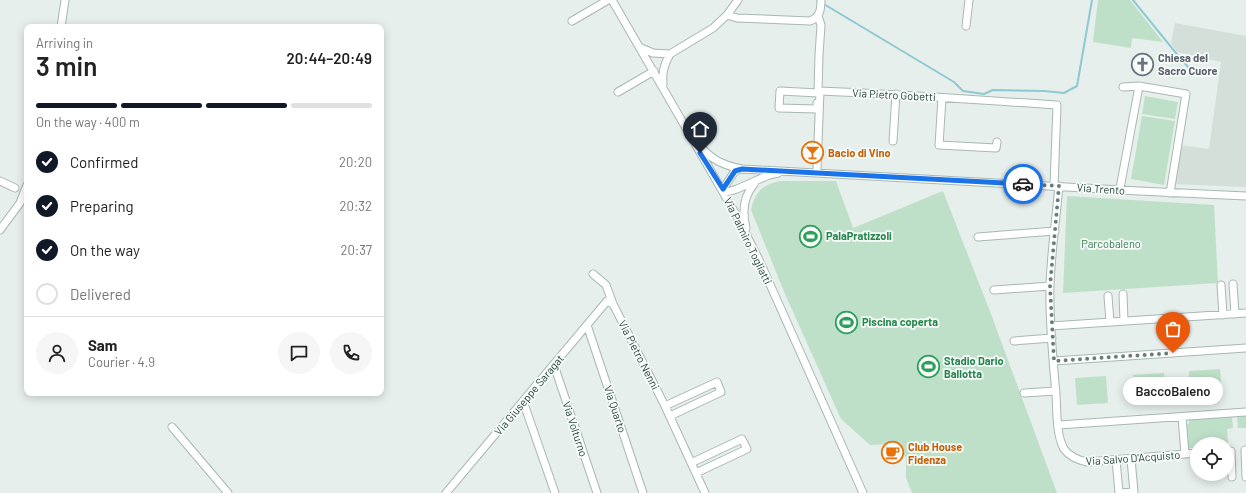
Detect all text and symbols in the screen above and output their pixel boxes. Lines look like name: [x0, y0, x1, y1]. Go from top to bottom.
text: Arriving in: [36, 35, 93, 51]
text: 20:44–20:49: [287, 49, 372, 67]
text: 3 min: [36, 50, 97, 81]
church icon: Chiesa del Sacro Cuore: [1129, 51, 1155, 77]
place label: Chiesa del Sacro Cuore: [1158, 51, 1217, 77]
street label: Via Pietro Gobetti: [852, 86, 936, 103]
pin: [683, 112, 717, 153]
text: On the way · 400 m: [36, 114, 140, 130]
icon: home: [689, 118, 711, 140]
bar icon: Bacio di Vino: [800, 140, 826, 166]
place label: Bacio di Vino: [828, 146, 891, 159]
icon: check: [36, 151, 58, 173]
text: Confirmed: [70, 153, 138, 171]
text: 20:20: [339, 154, 372, 170]
courier: [1003, 164, 1043, 204]
icon: car: [1012, 173, 1034, 195]
street label: Via Trento: [1076, 180, 1126, 197]
icon: check: [36, 195, 58, 217]
street label: Via Palmiro Togliatti: [722, 195, 775, 286]
text: Preparing: [70, 197, 134, 215]
text: 20:32: [340, 198, 372, 214]
sports icon: PalaPratizzoli: [797, 223, 823, 249]
place label: PalaPratizzoli: [826, 229, 892, 242]
park label: Parcobaleno: [1081, 237, 1141, 250]
icon: check: [36, 239, 58, 261]
text: On the way: [70, 241, 140, 259]
text: 20:37: [340, 242, 372, 258]
text: Delivered: [70, 285, 131, 303]
sports icon: Piscina coperta: [833, 309, 859, 335]
pin: [1156, 312, 1190, 353]
place label: Piscina coperta: [862, 315, 938, 328]
street label: Via Pietro Nenni: [616, 318, 663, 392]
icon: bag: [1162, 318, 1184, 340]
button: person: [36, 332, 78, 374]
button: chat: [278, 332, 320, 374]
button: phone: [330, 332, 372, 374]
text: Sam: [88, 336, 117, 354]
street label: Via Giuseppe Saragat: [491, 352, 566, 438]
text: Courier · 4.9: [88, 354, 155, 370]
sports icon: Stadio Dario Ballotta: [916, 354, 942, 380]
place label: Stadio Dario Ballotta: [944, 354, 1004, 380]
callout: BaccoBaleno: [1123, 377, 1223, 405]
text: BaccoBaleno: [1136, 383, 1210, 399]
street label: Via Quarto: [602, 384, 629, 434]
street label: Via Volturno: [560, 400, 591, 458]
map controls: [1190, 437, 1234, 481]
button: locate: [1190, 437, 1234, 481]
cafe icon: Club House Fidenza: [880, 440, 906, 466]
place label: Club House Fidenza: [908, 440, 962, 466]
street label: Via Salvo D'Acquisto: [1085, 448, 1181, 467]

